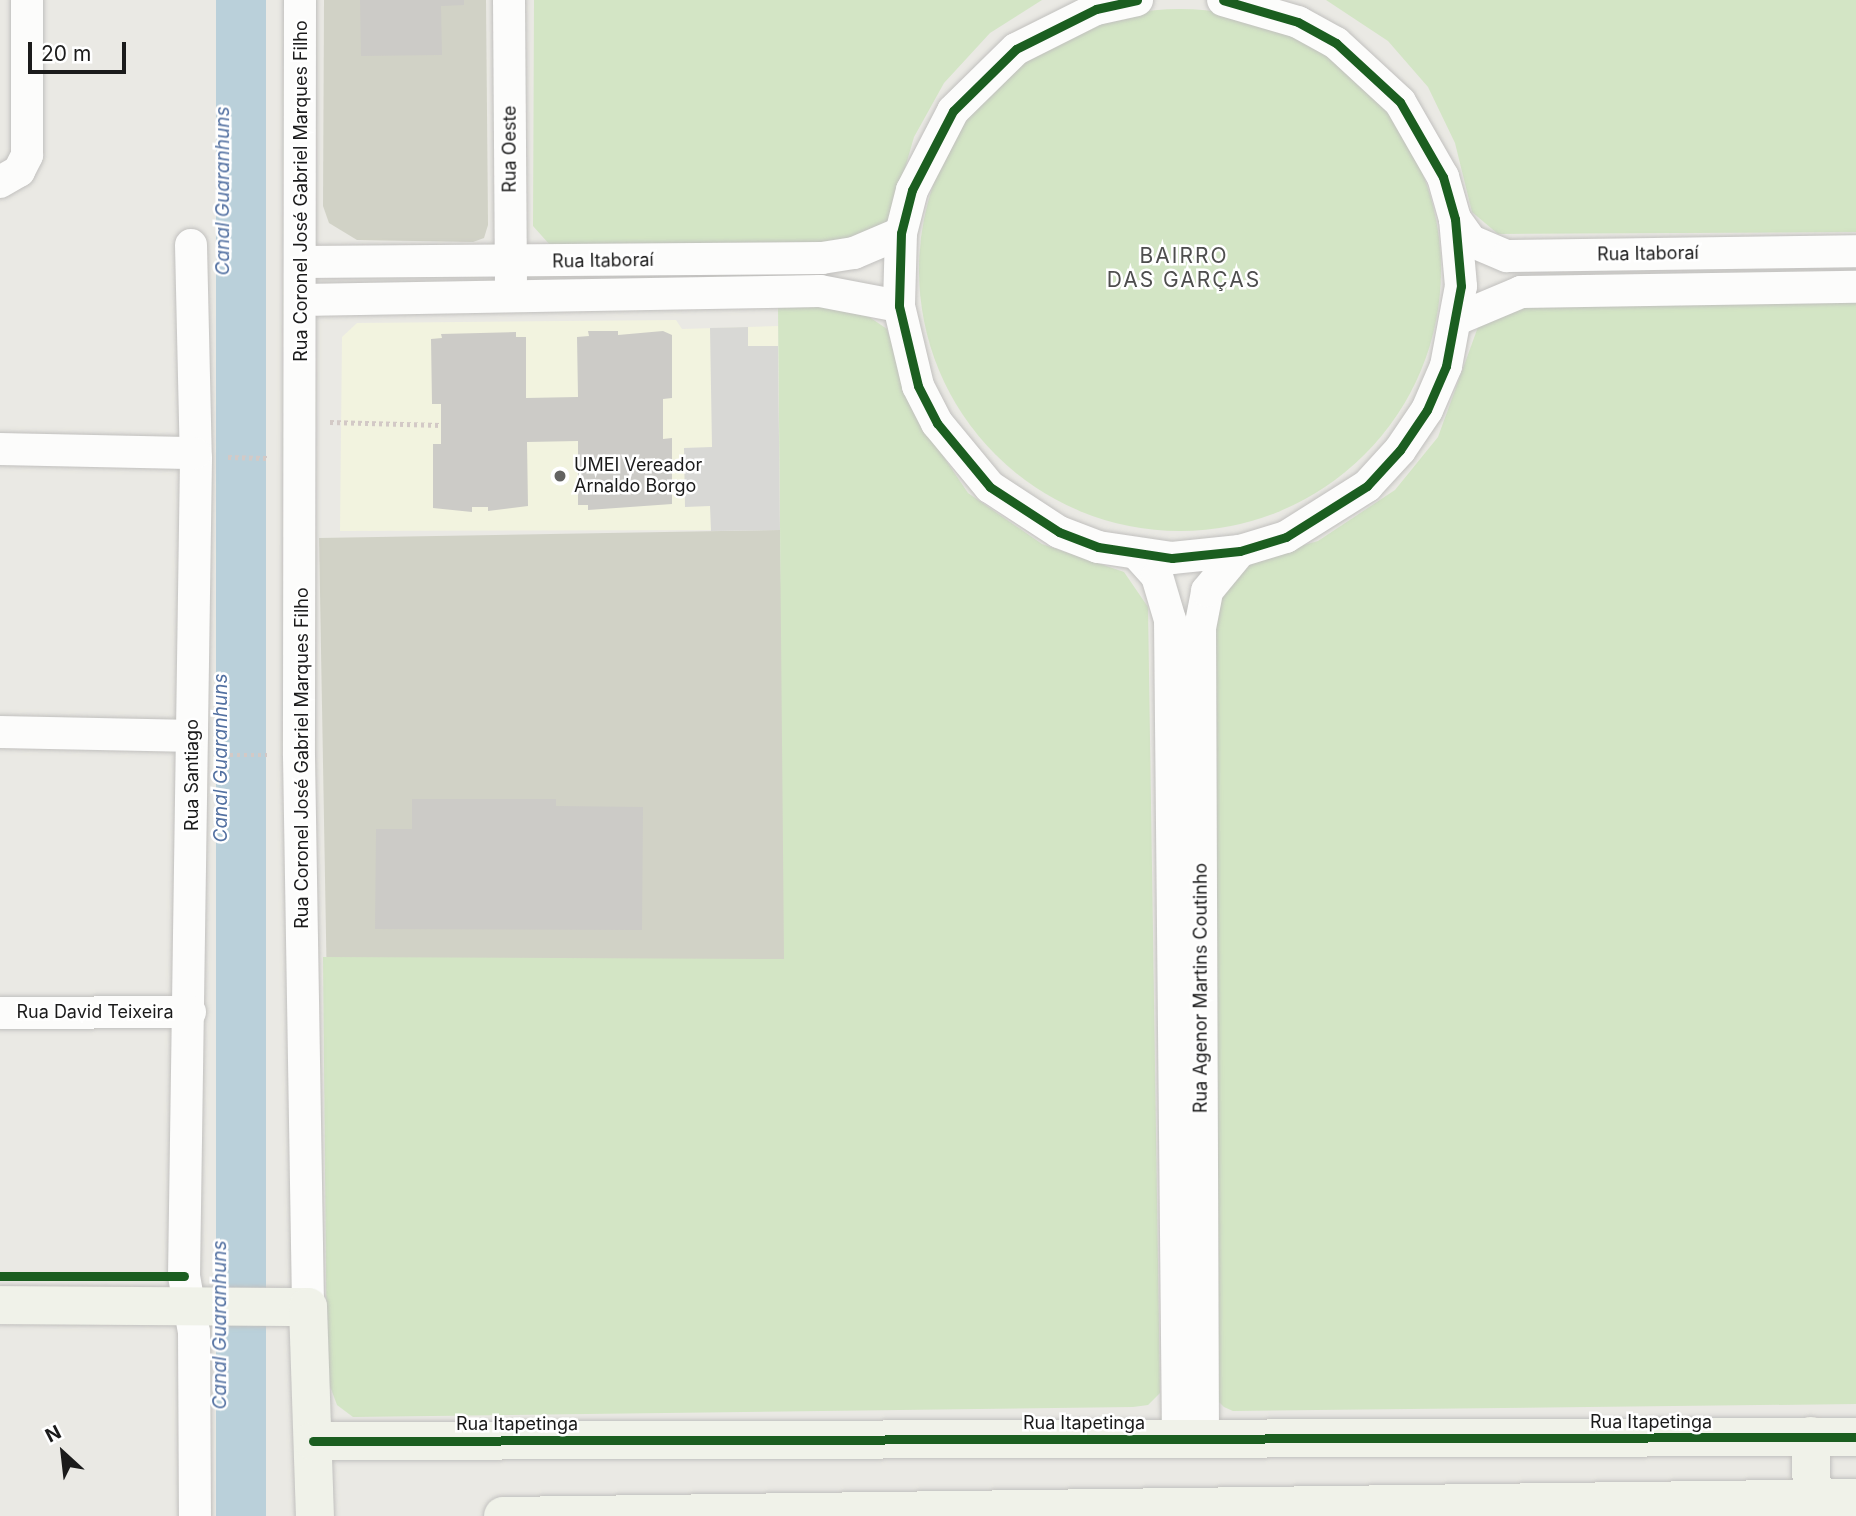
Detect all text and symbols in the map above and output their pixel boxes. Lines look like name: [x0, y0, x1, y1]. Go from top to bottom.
street label: Rua Coronel José Gabriel Marques Filho: [290, 20, 312, 362]
scale bar: [32, 28, 130, 72]
text: 20 m: [41, 41, 91, 66]
street label: Rua Oeste: [499, 105, 521, 193]
water label: Canal Guaranhuns: [212, 107, 234, 275]
street label: Rua Itaboraí: [1597, 242, 1699, 266]
district label: BAIRRO DAS GARÇAS: [1108, 243, 1260, 293]
street label: Rua Itaboraí: [552, 249, 654, 273]
place label: UMEI Vereador Arnaldo Borgo: [574, 455, 702, 498]
marker: UMEI Vereador Arnaldo Borgo: [552, 468, 568, 484]
street label: Rua Coronel José Gabriel Marques Filho: [291, 587, 313, 929]
water label: Canal Guaranhuns: [210, 674, 232, 842]
street label: Rua Santiago: [181, 719, 203, 831]
street label: Rua Agenor Martins Coutinho: [1190, 863, 1212, 1113]
street label: Rua David Teixeira: [16, 1001, 174, 1023]
water label: Canal Guaranhuns: [209, 1241, 231, 1409]
street label: Rua Itapetinga: [1590, 1411, 1712, 1433]
street label: Rua Itapetinga: [1023, 1412, 1145, 1434]
street label: Rua Itapetinga: [456, 1413, 578, 1435]
north arrow: [28, 1418, 98, 1488]
text: N: [42, 1420, 65, 1447]

